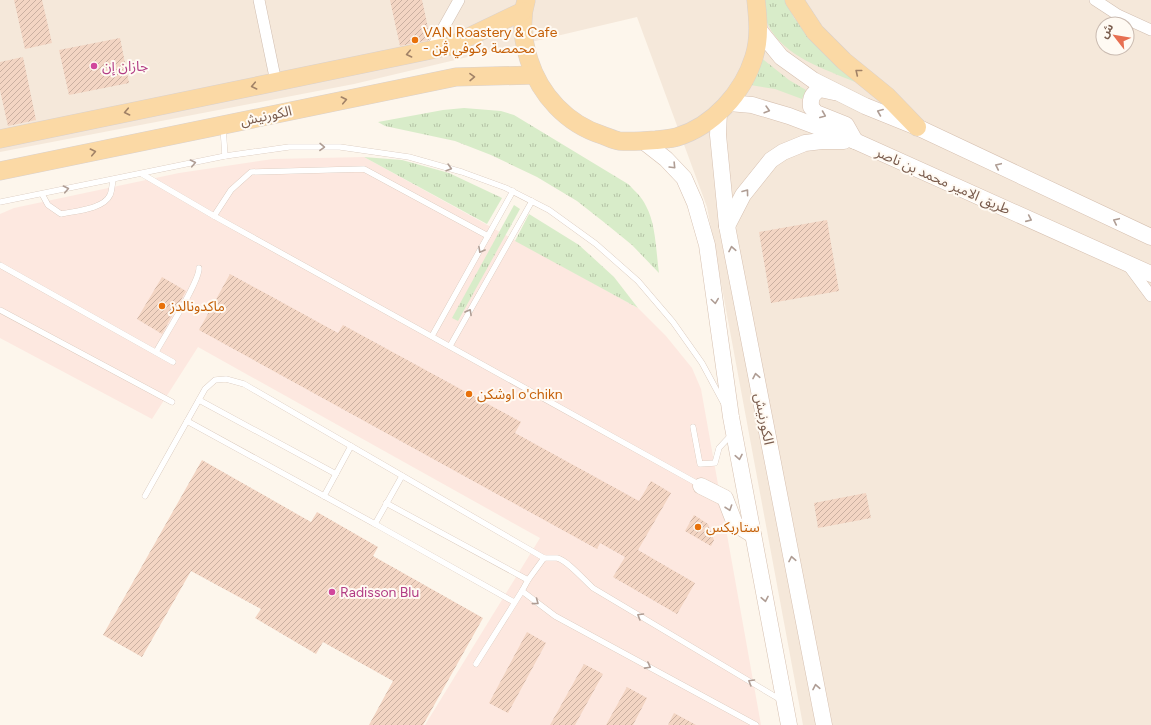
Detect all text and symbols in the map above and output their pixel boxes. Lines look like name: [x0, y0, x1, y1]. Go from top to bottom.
north arrow: [1095, 16, 1135, 56]
text: ش: [1097, 21, 1116, 41]
place label: VAN Roastery & Cafe - محمصة وكوفي ڤِن: [423, 24, 558, 59]
marker: VAN Roastery & Cafe - محمصة وكوفي ڤِن: [410, 35, 420, 45]
one-way arrow: [406, 50, 412, 58]
place label: جازان إن: [102, 58, 148, 76]
marker: جازان إن: [89, 61, 99, 71]
one-way arrow: [855, 70, 862, 77]
one-way arrow: [469, 73, 475, 81]
one-way arrow: [251, 82, 257, 90]
one-way arrow: [341, 97, 347, 105]
street label: الكورنيش: [239, 102, 293, 130]
one-way arrow: [763, 105, 770, 114]
one-way arrow: [124, 108, 130, 116]
one-way arrow: [876, 109, 883, 117]
one-way arrow: [819, 111, 826, 119]
one-way arrow: [319, 143, 325, 151]
street label: طريق الامير محمد بن ناصر: [872, 143, 1013, 219]
one-way arrow: [90, 148, 96, 156]
one-way arrow: [190, 160, 196, 168]
one-way arrow: [668, 161, 676, 169]
one-way arrow: [995, 163, 1002, 171]
one-way arrow: [446, 164, 453, 172]
one-way arrow: [63, 186, 69, 194]
one-way arrow: [741, 189, 748, 196]
one-way arrow: [1024, 214, 1032, 222]
one-way arrow: [1112, 218, 1120, 226]
one-way arrow: [478, 245, 485, 253]
one-way arrow: [728, 246, 736, 252]
place label: ماكدونالدز: [169, 298, 225, 315]
one-way arrow: [710, 298, 719, 304]
marker: ماكدونالدز: [157, 301, 167, 311]
one-way arrow: [464, 309, 472, 316]
one-way arrow: [753, 373, 761, 380]
place label: اوشكن o'chikn: [477, 386, 563, 403]
marker: اوشكن o'chikn: [464, 389, 474, 399]
street label: الكورنيش: [751, 392, 777, 446]
one-way arrow: [734, 454, 743, 461]
one-way arrow: [724, 505, 733, 512]
place label: ستاربكس: [706, 519, 760, 536]
marker: ستاربكس: [693, 522, 703, 532]
one-way arrow: [788, 556, 796, 562]
place label: Radisson Blu: [340, 584, 419, 601]
marker: Radisson Blu: [327, 587, 337, 597]
one-way arrow: [761, 596, 769, 602]
one-way arrow: [531, 597, 538, 604]
one-way arrow: [637, 613, 644, 621]
one-way arrow: [644, 662, 651, 669]
one-way arrow: [748, 680, 755, 687]
one-way arrow: [813, 684, 821, 690]

